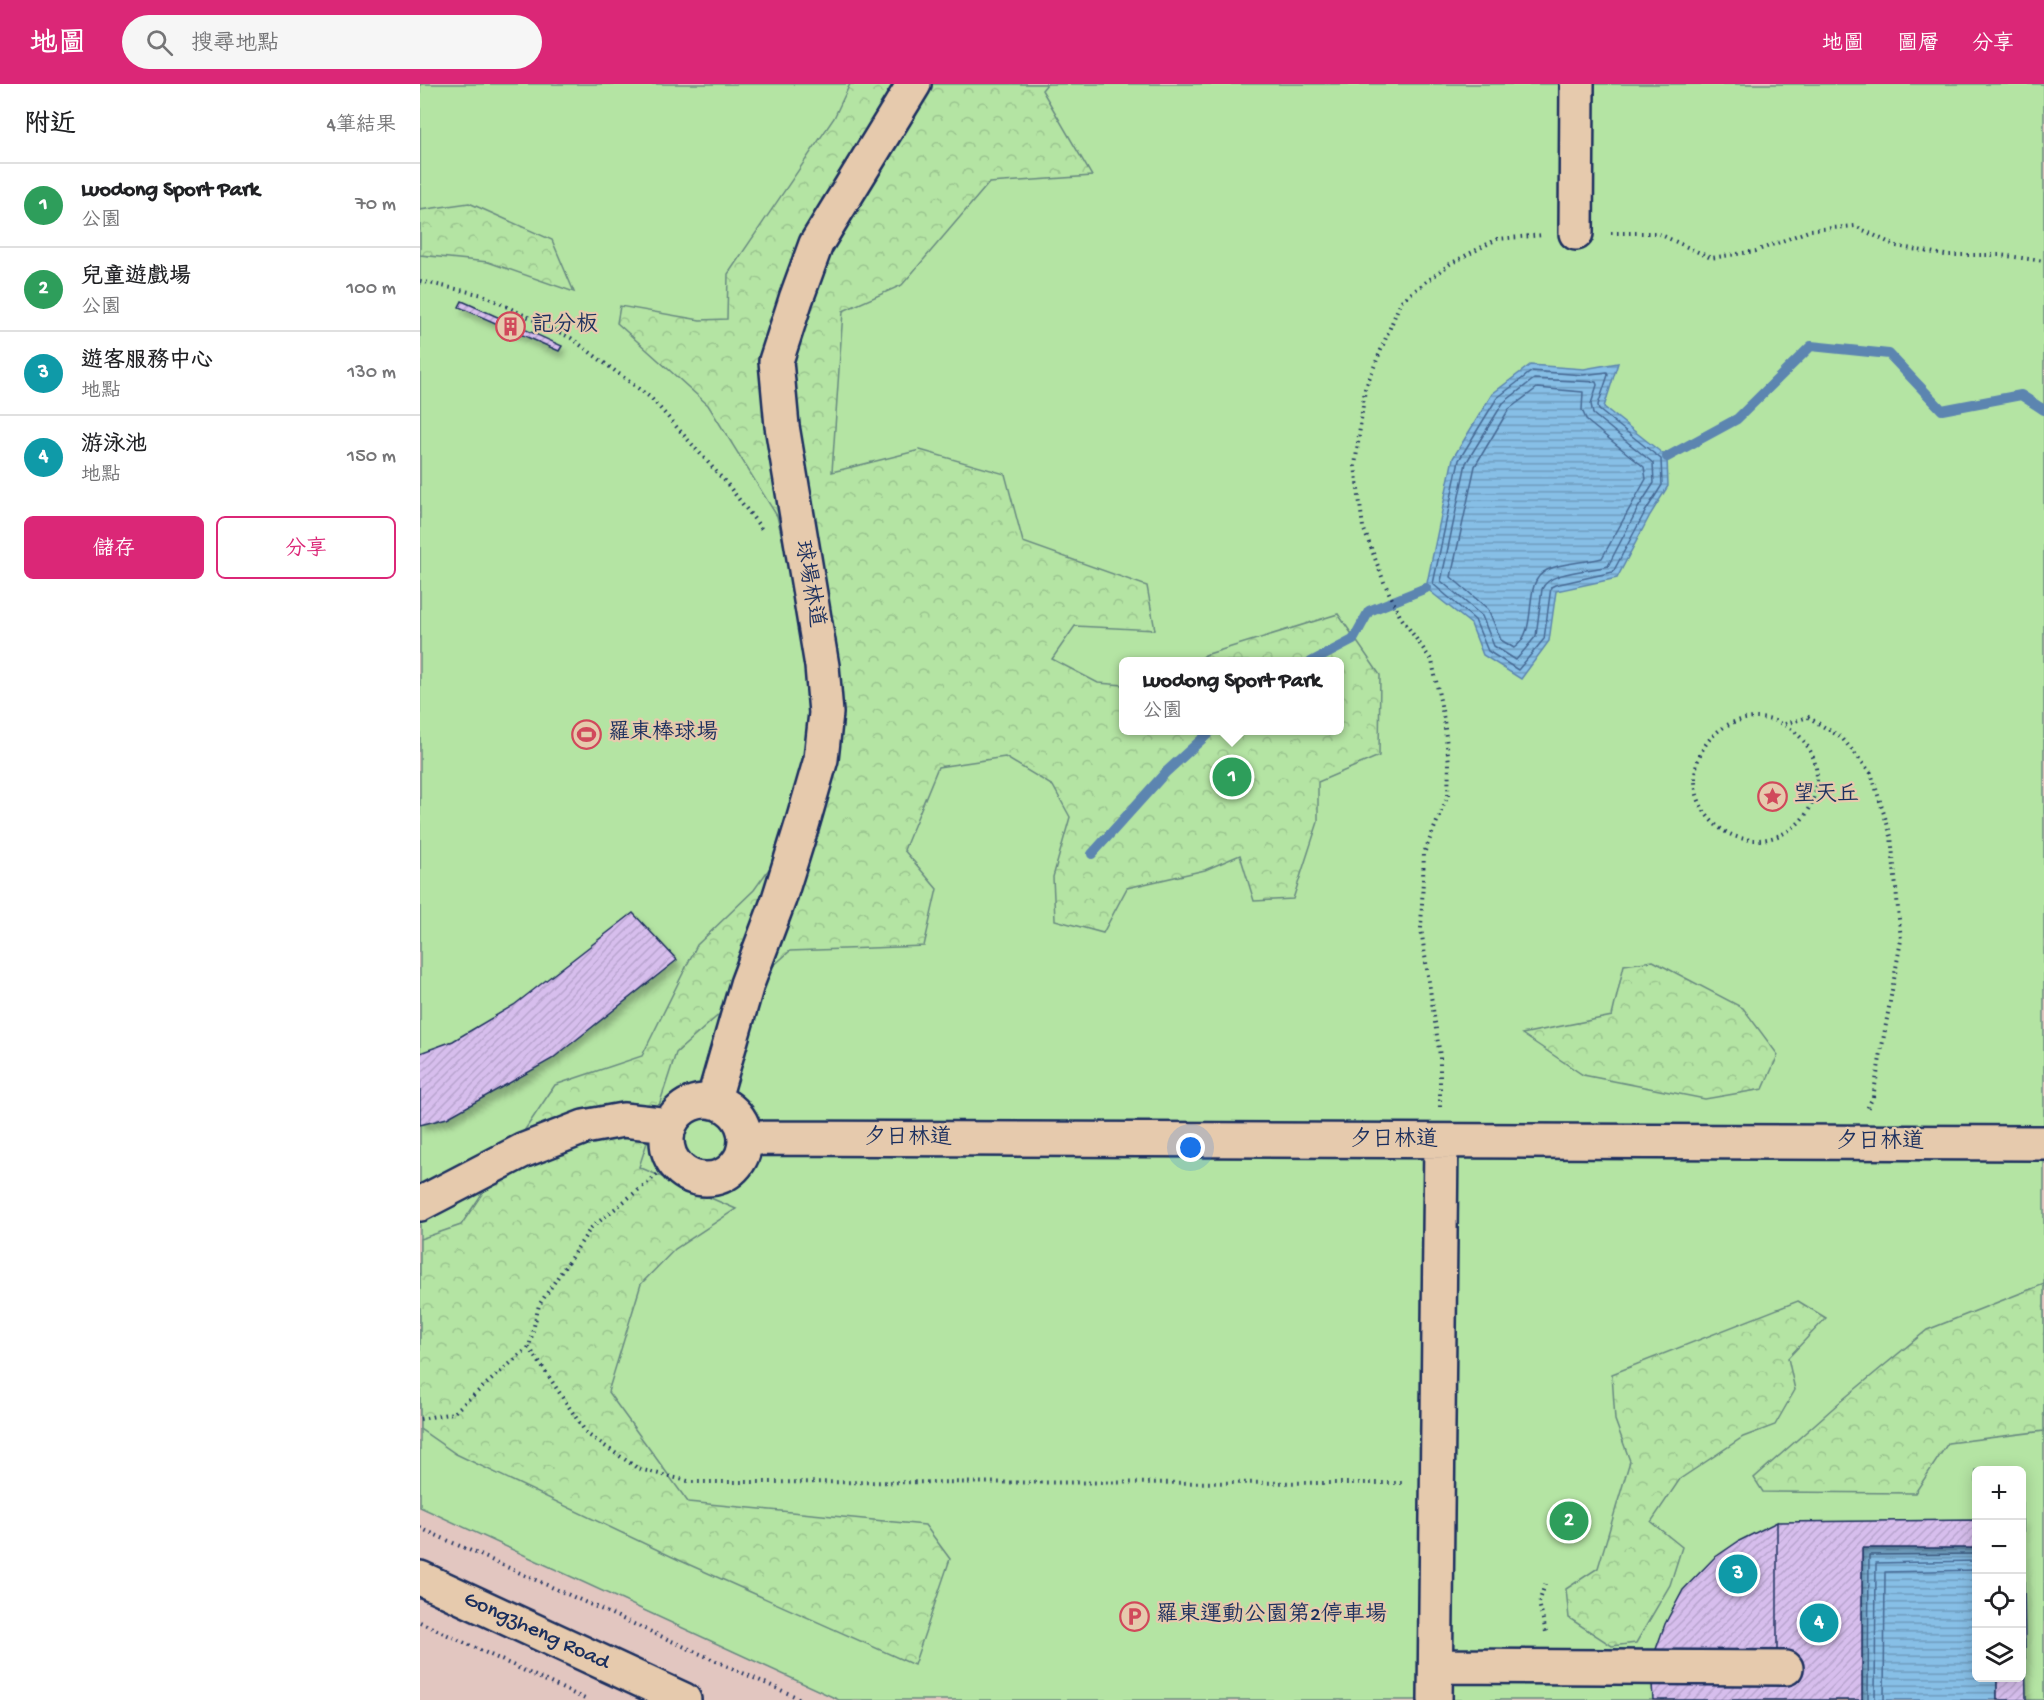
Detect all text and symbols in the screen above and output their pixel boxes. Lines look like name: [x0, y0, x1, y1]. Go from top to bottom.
search box: [122, 15, 542, 69]
icon: search: [143, 26, 176, 59]
text: 地圖: [30, 29, 86, 62]
text: 搜尋地點: [191, 32, 279, 58]
text: 地圖: [1822, 33, 1864, 58]
text: 圖層: [1897, 33, 1939, 58]
text: 分享: [1972, 33, 2014, 58]
text: 附近: [24, 111, 76, 142]
text: 4筆結果: [327, 115, 396, 138]
text: Luodong Sport Park: [81, 178, 260, 204]
text: 1: [39, 194, 48, 217]
text: 70 m: [355, 194, 396, 217]
text: 公園: [81, 210, 121, 233]
text: 兒童遊戲場: [81, 265, 191, 291]
text: 2: [39, 278, 48, 301]
text: 100 m: [346, 278, 396, 301]
text: 公園: [81, 297, 121, 320]
building icon: 記分板: [495, 310, 527, 342]
place label: 記分板: [532, 312, 598, 339]
text: 遊客服務中心: [81, 349, 213, 375]
text: 3: [38, 362, 49, 385]
text: 130 m: [347, 362, 396, 385]
text: 地點: [81, 381, 121, 404]
text: 游泳池: [81, 433, 147, 459]
text: 4: [39, 446, 48, 469]
text: 150 m: [347, 446, 396, 469]
text: 地點: [81, 465, 121, 488]
button: 儲存: [24, 516, 204, 579]
button: 分享: [216, 516, 396, 579]
street label: 球場林道: [788, 538, 830, 630]
popup: [1119, 657, 1344, 735]
text: Luodong Sport Park: [1142, 669, 1321, 695]
text: 公園: [1142, 701, 1182, 724]
sports icon: 羅東棒球場: [571, 718, 603, 750]
place label: 羅東棒球場: [608, 719, 718, 747]
pin: 1: [1212, 754, 1252, 800]
place icon: 望天丘: [1756, 780, 1788, 812]
place label: 望天丘: [1793, 782, 1859, 809]
street label: 夕日林道: [864, 1124, 952, 1152]
street label: 夕日林道: [1350, 1126, 1438, 1154]
street label: 夕日林道: [1836, 1128, 1924, 1156]
your location: [1176, 1133, 1205, 1162]
map controls: [1972, 1466, 2026, 1682]
button: +: [1972, 1466, 2026, 1520]
pin: 2: [1550, 1498, 1588, 1544]
button: −: [1972, 1520, 2026, 1574]
pin: 3: [1718, 1552, 1758, 1596]
button: locate: [1972, 1574, 2026, 1628]
street label: Gongzheng Road: [459, 1587, 615, 1677]
parking icon: 羅東運動公園第2停車場: [1119, 1600, 1151, 1632]
pin: 4: [1800, 1600, 1838, 1646]
place label: 羅東運動公園第2停車場: [1156, 1601, 1387, 1629]
button: layers: [1972, 1628, 2026, 1682]

